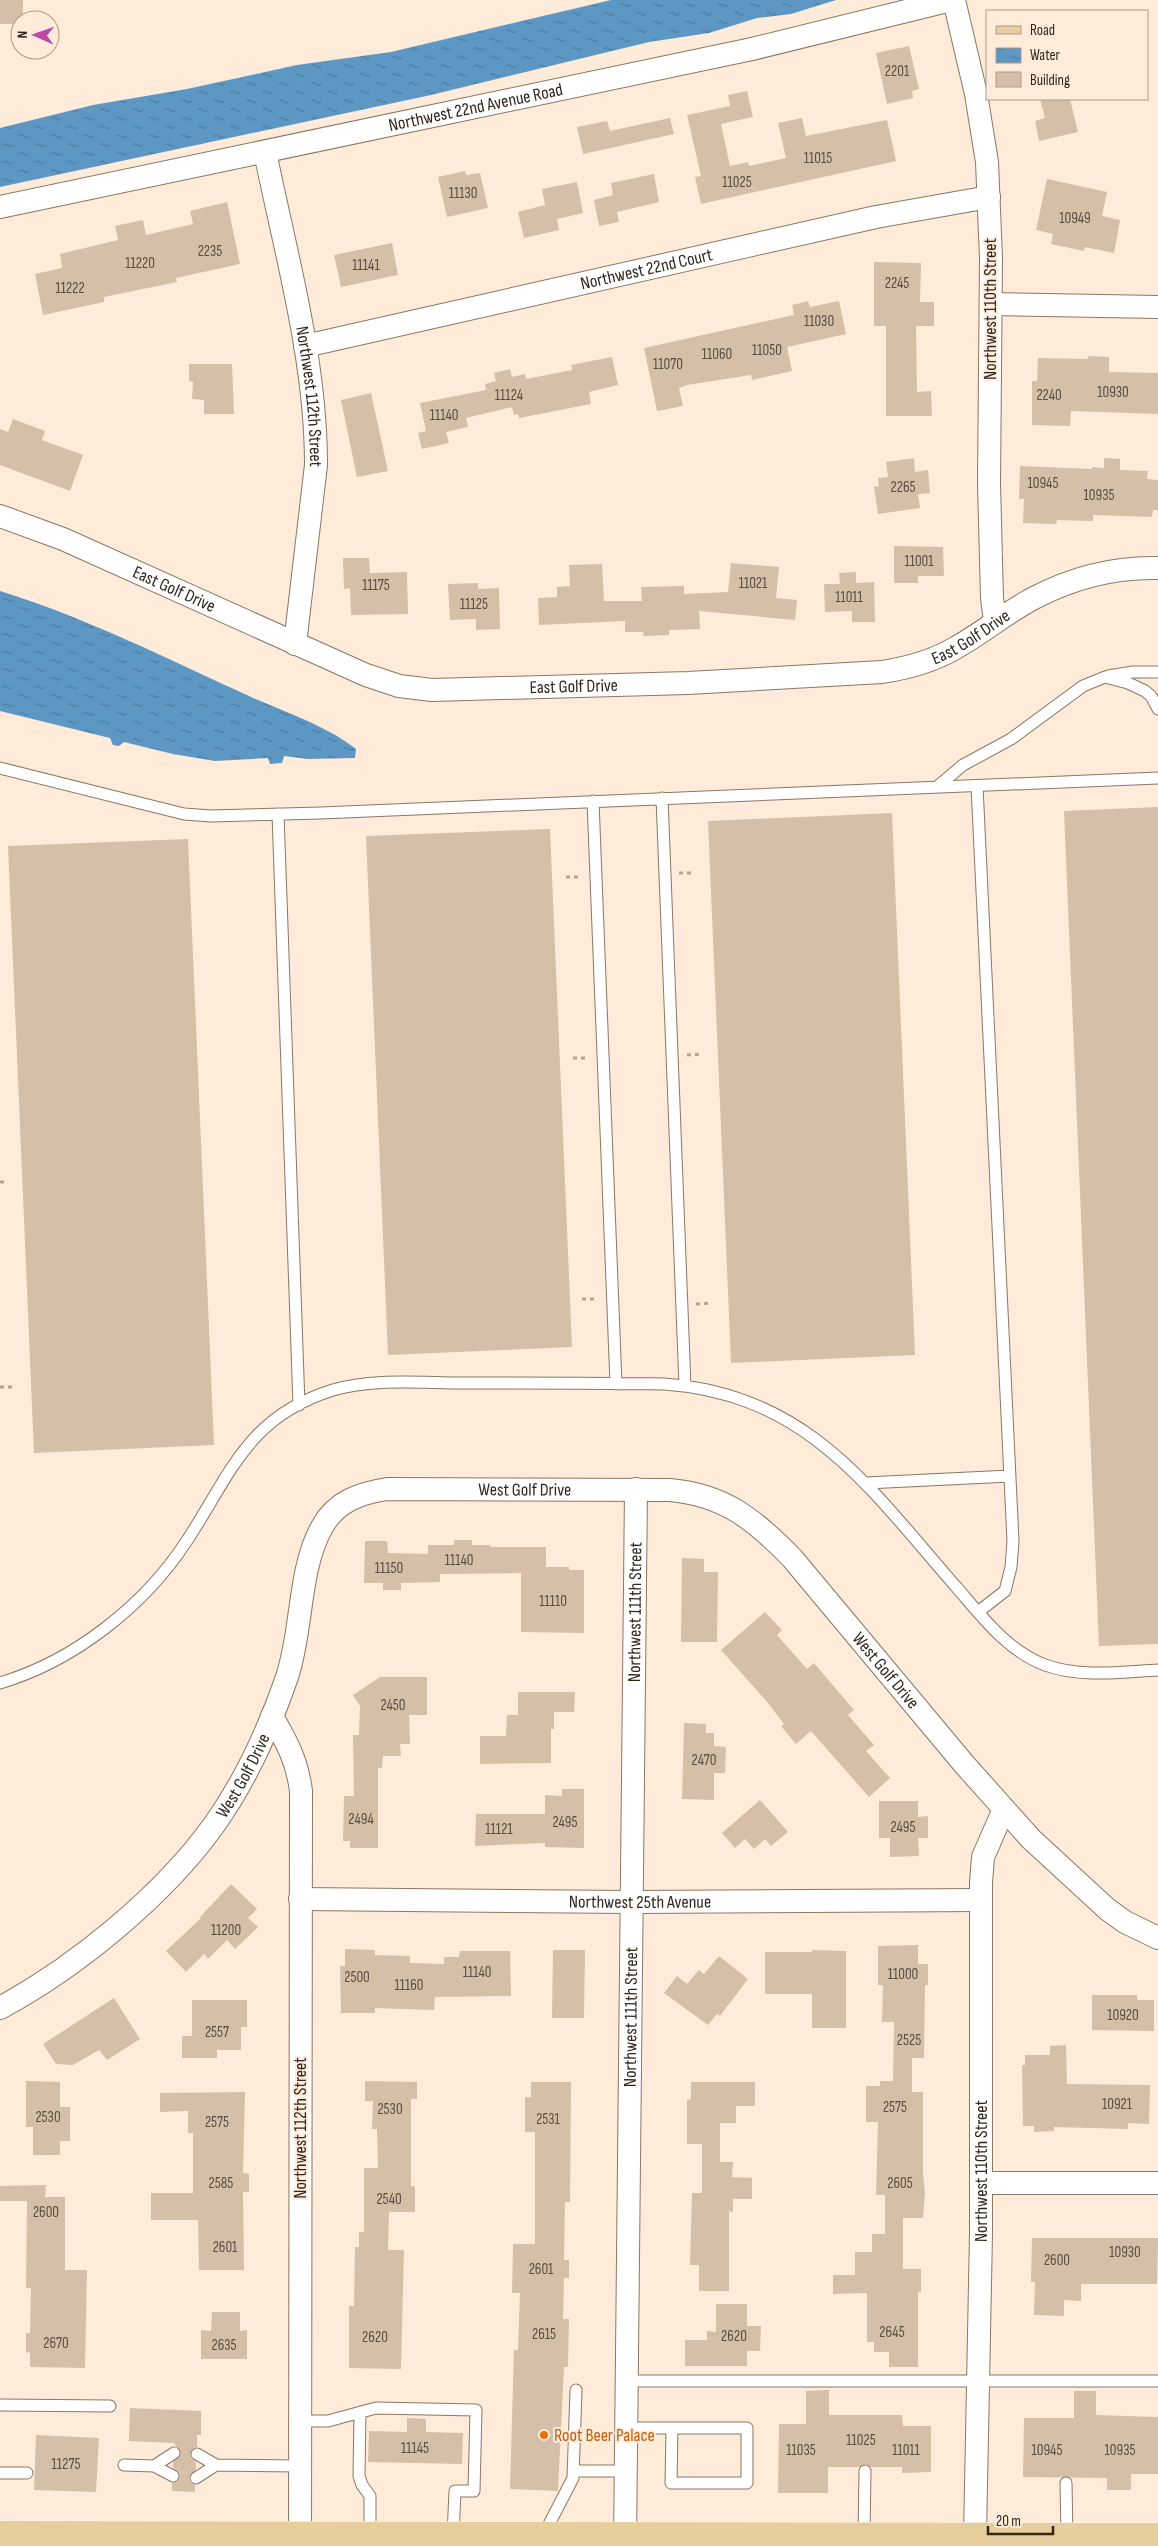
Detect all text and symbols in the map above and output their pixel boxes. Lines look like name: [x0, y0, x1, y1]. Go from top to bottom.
north arrow: [10, 10, 60, 60]
legend: [986, 10, 1148, 100]
text: Road: [1030, 21, 1055, 40]
text: N: [14, 31, 31, 39]
text: Water: [1030, 46, 1061, 65]
house number: 2201: [885, 62, 910, 81]
text: Building: [1030, 71, 1070, 90]
street label: Northwest 22nd Avenue Road: [387, 79, 565, 136]
house number: 11015: [804, 149, 832, 168]
house number: 11025: [722, 173, 752, 192]
house number: 11130: [449, 184, 477, 203]
house number: 10949: [1059, 209, 1091, 228]
street label: Northwest 110th Street: [980, 238, 1001, 380]
house number: 2235: [198, 242, 222, 261]
street label: Northwest 22nd Court: [578, 244, 715, 294]
house number: 11220: [125, 254, 155, 273]
house number: 11141: [352, 256, 380, 275]
house number: 2245: [885, 274, 909, 293]
house number: 11222: [55, 279, 85, 298]
house number: 11030: [804, 312, 834, 331]
street label: Northwest 112th Street: [292, 324, 327, 468]
house number: 11050: [752, 341, 782, 360]
house number: 11060: [702, 345, 732, 364]
house number: 11070: [653, 355, 683, 374]
house number: 10930: [1097, 383, 1129, 402]
house number: 11124: [495, 386, 523, 405]
house number: 2240: [1036, 386, 1062, 405]
house number: 11140: [430, 406, 458, 425]
house number: 10945: [1028, 474, 1058, 493]
house number: 2265: [891, 478, 915, 497]
house number: 10935: [1084, 486, 1114, 505]
house number: 11001: [904, 552, 934, 571]
street label: East Golf Drive: [130, 561, 219, 617]
house number: 11021: [739, 574, 768, 593]
house number: 11175: [362, 576, 390, 595]
house number: 11011: [835, 588, 864, 607]
house number: 11125: [460, 595, 488, 614]
street label: East Golf Drive: [928, 605, 1014, 669]
street label: East Golf Drive: [529, 674, 618, 698]
street label: West Golf Drive: [478, 1479, 571, 1500]
street label: Northwest 111th Street: [623, 1541, 646, 1682]
house number: 11140: [445, 1551, 473, 1570]
house number: 11150: [375, 1559, 403, 1578]
house number: 11110: [539, 1592, 567, 1611]
street label: West Golf Drive: [848, 1628, 924, 1713]
house number: 2450: [380, 1696, 406, 1715]
street label: West Golf Drive: [211, 1730, 274, 1822]
house number: 2470: [692, 1751, 716, 1770]
house number: 2494: [348, 1810, 374, 1829]
house number: 2495: [552, 1813, 578, 1832]
house number: 2495: [890, 1818, 916, 1837]
house number: 11121: [485, 1820, 513, 1839]
street label: Northwest 25th Avenue: [569, 1891, 711, 1913]
house number: 11200: [211, 1921, 241, 1940]
street label: Northwest 111th Street: [619, 1946, 642, 2087]
house number: 11140: [463, 1963, 491, 1982]
house number: 11000: [888, 1965, 918, 1984]
house number: 2500: [344, 1968, 370, 1987]
house number: 11160: [394, 1976, 424, 1995]
house number: 10920: [1107, 2006, 1139, 2025]
house number: 2557: [205, 2023, 229, 2042]
house number: 2525: [897, 2031, 921, 2050]
street label: Northwest 112th Street: [290, 2057, 311, 2199]
house number: 10921: [1102, 2095, 1133, 2114]
house number: 2575: [883, 2098, 907, 2117]
street label: Northwest 110th Street: [970, 2099, 992, 2242]
house number: 2530: [377, 2100, 403, 2119]
house number: 2530: [35, 2108, 61, 2127]
house number: 2531: [536, 2110, 561, 2129]
house number: 2575: [205, 2113, 229, 2132]
house number: 2585: [209, 2174, 233, 2193]
house number: 2605: [887, 2174, 913, 2193]
house number: 2540: [376, 2190, 402, 2209]
house number: 2600: [33, 2203, 59, 2222]
house number: 2601: [213, 2238, 238, 2257]
house number: 10930: [1109, 2243, 1141, 2262]
house number: 2600: [1044, 2251, 1070, 2270]
house number: 2601: [529, 2260, 554, 2279]
house number: 2645: [879, 2323, 905, 2342]
house number: 2615: [532, 2325, 556, 2344]
house number: 2620: [721, 2327, 747, 2346]
house number: 2620: [362, 2328, 388, 2347]
house number: 2670: [43, 2334, 69, 2353]
house number: 2635: [211, 2336, 237, 2355]
place label: Root Beer Palace: [554, 2425, 655, 2446]
marker: Root Beer Palace: [538, 2429, 550, 2441]
house number: 11025: [846, 2431, 876, 2450]
house number: 11145: [401, 2439, 429, 2458]
house number: 11035: [786, 2441, 816, 2460]
house number: 11011: [892, 2441, 921, 2460]
house number: 10945: [1032, 2441, 1062, 2460]
house number: 10935: [1105, 2441, 1135, 2460]
house number: 11275: [52, 2455, 80, 2474]
scale bar: [988, 2504, 1053, 2536]
text: 20 m: [996, 2512, 1021, 2531]

